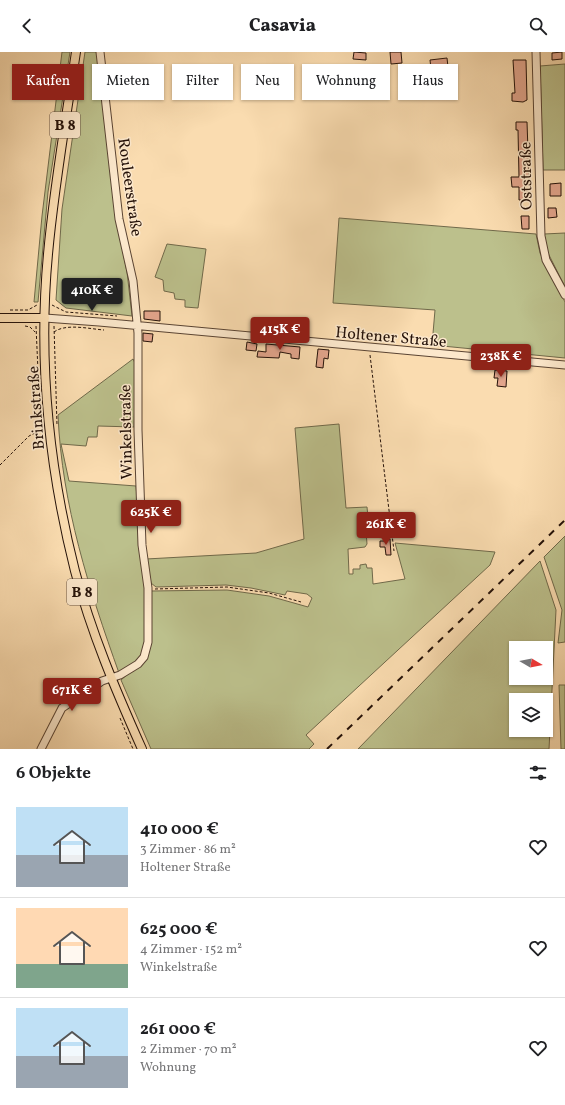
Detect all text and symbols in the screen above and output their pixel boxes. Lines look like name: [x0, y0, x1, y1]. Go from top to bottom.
text: Casavia: [249, 14, 316, 39]
icon: back: [16, 15, 38, 37]
icon: search: [527, 15, 549, 37]
chip: Kaufen: [12, 64, 84, 100]
chip: Mieten: [92, 64, 164, 100]
chip: Filter: [172, 64, 233, 100]
chip: Neu: [241, 64, 294, 100]
chip: Wohnung: [302, 64, 390, 100]
chip: Haus: [398, 64, 458, 100]
road number: B 8: [50, 112, 80, 138]
street label: Rouleerstraße: [111, 137, 147, 238]
street label: Oststraße: [515, 142, 539, 210]
pin: 410K €: [59, 278, 125, 312]
text: 410K €: [71, 282, 113, 300]
pin: 415K €: [247, 317, 313, 351]
text: 415K €: [260, 321, 300, 339]
street label: Holtener Straße: [334, 322, 447, 354]
pin: 238K €: [468, 344, 534, 378]
text: 238K €: [480, 348, 522, 366]
street label: Brinkstraße: [23, 365, 51, 451]
street label: Winkelstraße: [115, 384, 139, 480]
pin: 625K €: [118, 500, 184, 534]
text: 625K €: [130, 504, 172, 522]
pin: 261K €: [353, 512, 419, 546]
text: 261K €: [366, 516, 406, 534]
road number: B 8: [67, 579, 97, 605]
north arrow: [509, 641, 553, 685]
map controls: [509, 641, 553, 737]
pin: 671K €: [39, 678, 105, 712]
text: 671K €: [52, 682, 92, 700]
button: layers: [509, 693, 553, 737]
text: 6 Objekte: [16, 762, 91, 785]
icon: filters: [527, 762, 549, 784]
text: 410 000 €: [140, 818, 219, 841]
icon: home: [48, 823, 96, 871]
icon: heart: [527, 836, 549, 858]
text: 3 Zimmer · 86 m²: [140, 841, 236, 859]
text: Holtener Straße: [140, 859, 231, 877]
text: 625 000 €: [140, 918, 217, 941]
icon: home: [48, 924, 96, 972]
icon: heart: [527, 937, 549, 959]
text: 4 Zimmer · 152 m²: [140, 941, 242, 959]
text: Winkelstraße: [140, 959, 217, 977]
text: 261 000 €: [140, 1018, 216, 1041]
icon: home: [48, 1024, 96, 1072]
icon: heart: [527, 1037, 549, 1059]
text: 2 Zimmer · 70 m²: [140, 1041, 237, 1059]
text: Wohnung: [140, 1059, 196, 1077]

